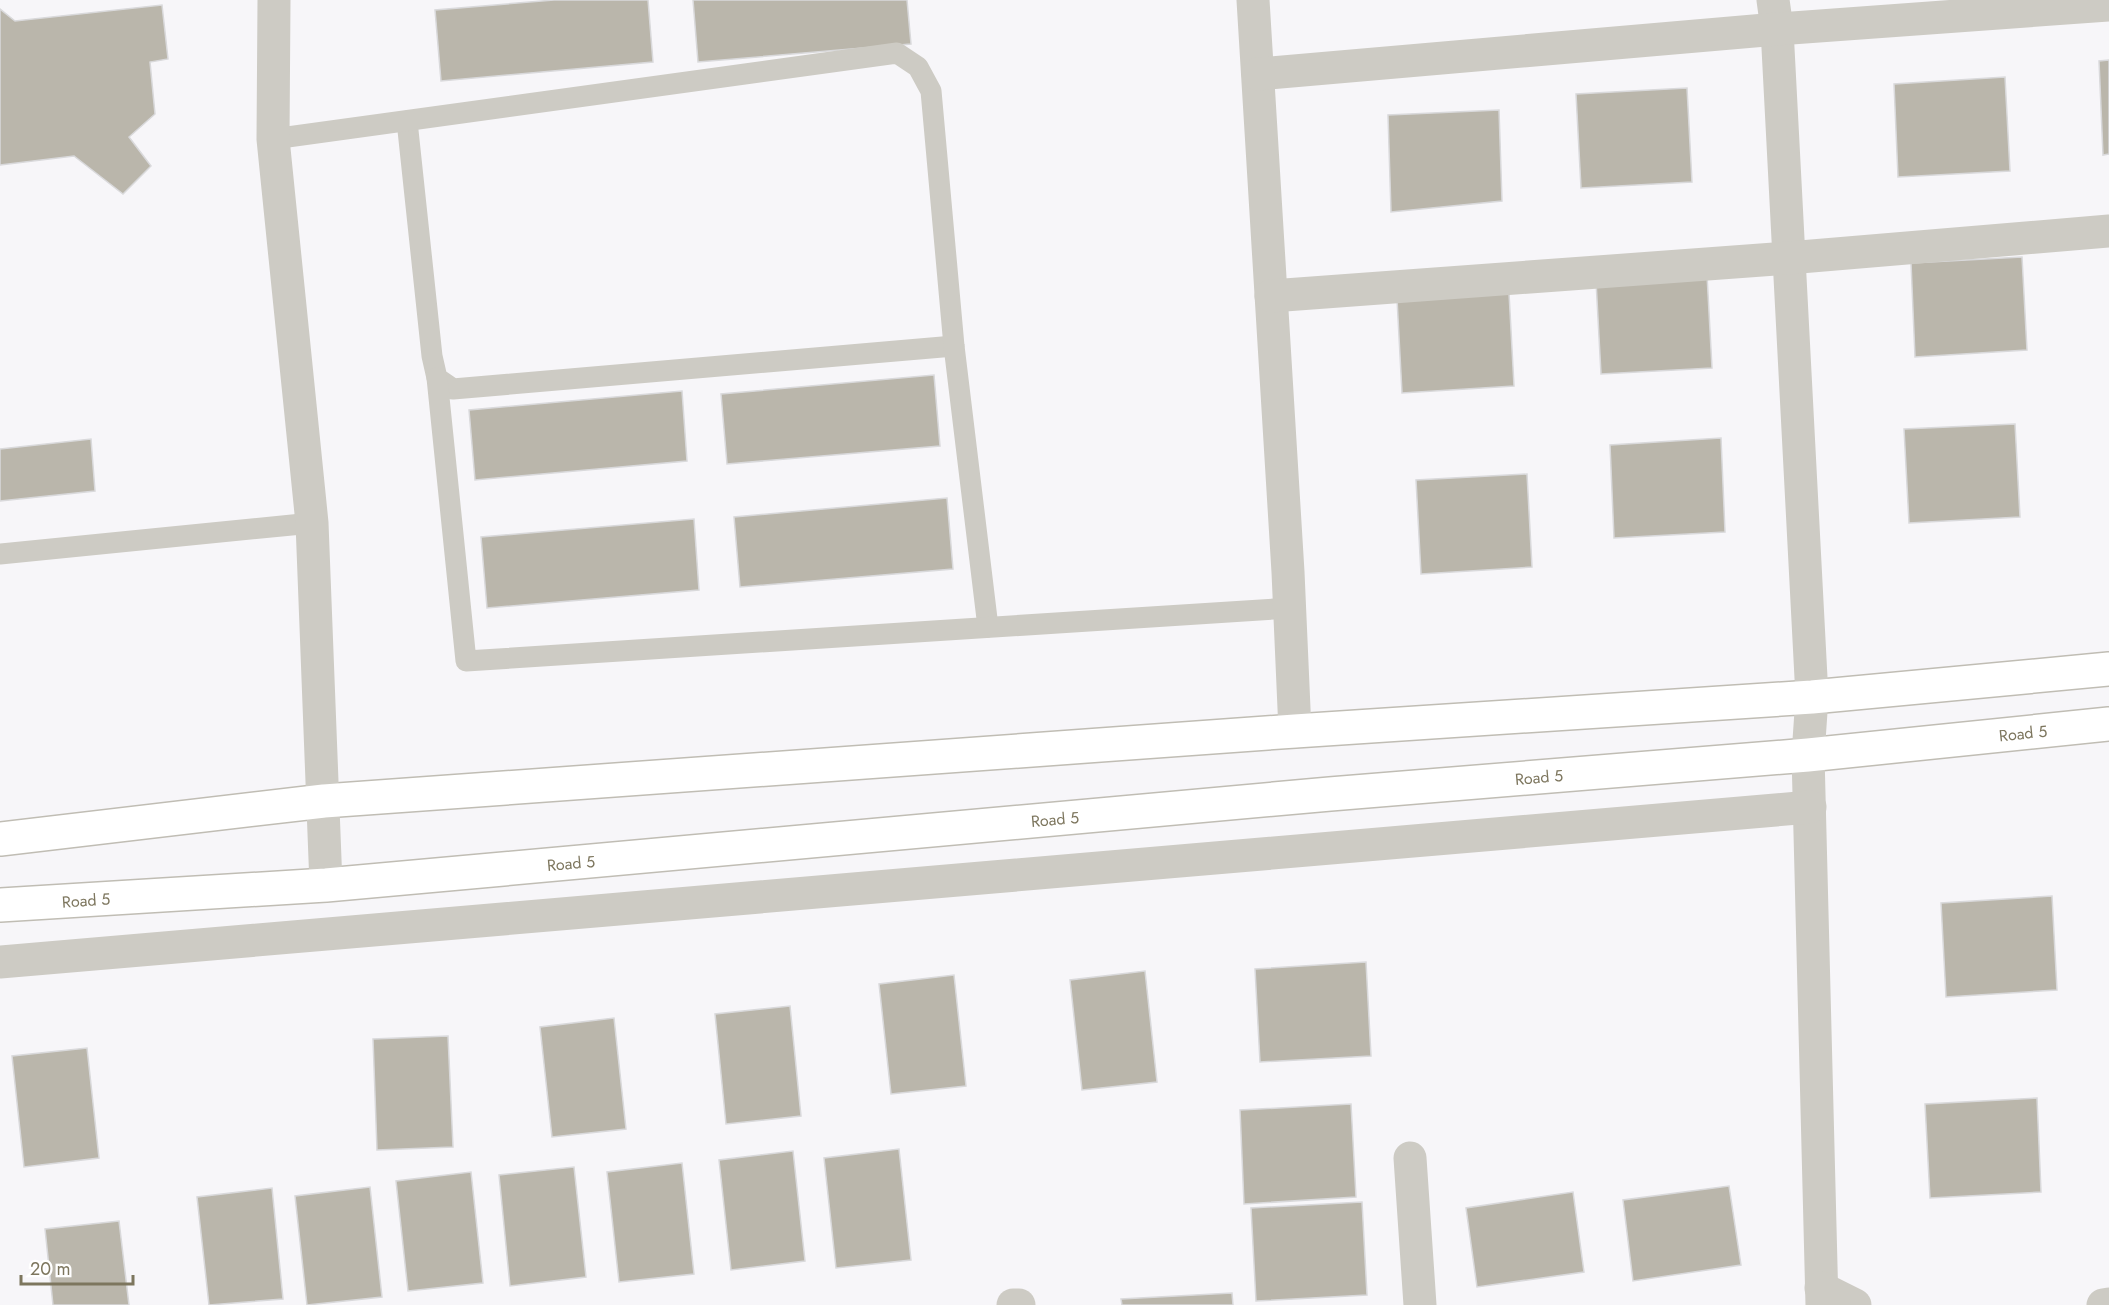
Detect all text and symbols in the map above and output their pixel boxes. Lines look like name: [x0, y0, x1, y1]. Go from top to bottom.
street label: Road 5: [1998, 720, 2048, 747]
street label: Road 5: [1514, 764, 1564, 791]
street label: Road 5: [1030, 806, 1080, 833]
street label: Road 5: [546, 850, 596, 877]
street label: Road 5: [61, 887, 111, 914]
scale bar: [21, 1248, 134, 1286]
text: 20 m: [30, 1256, 70, 1282]

